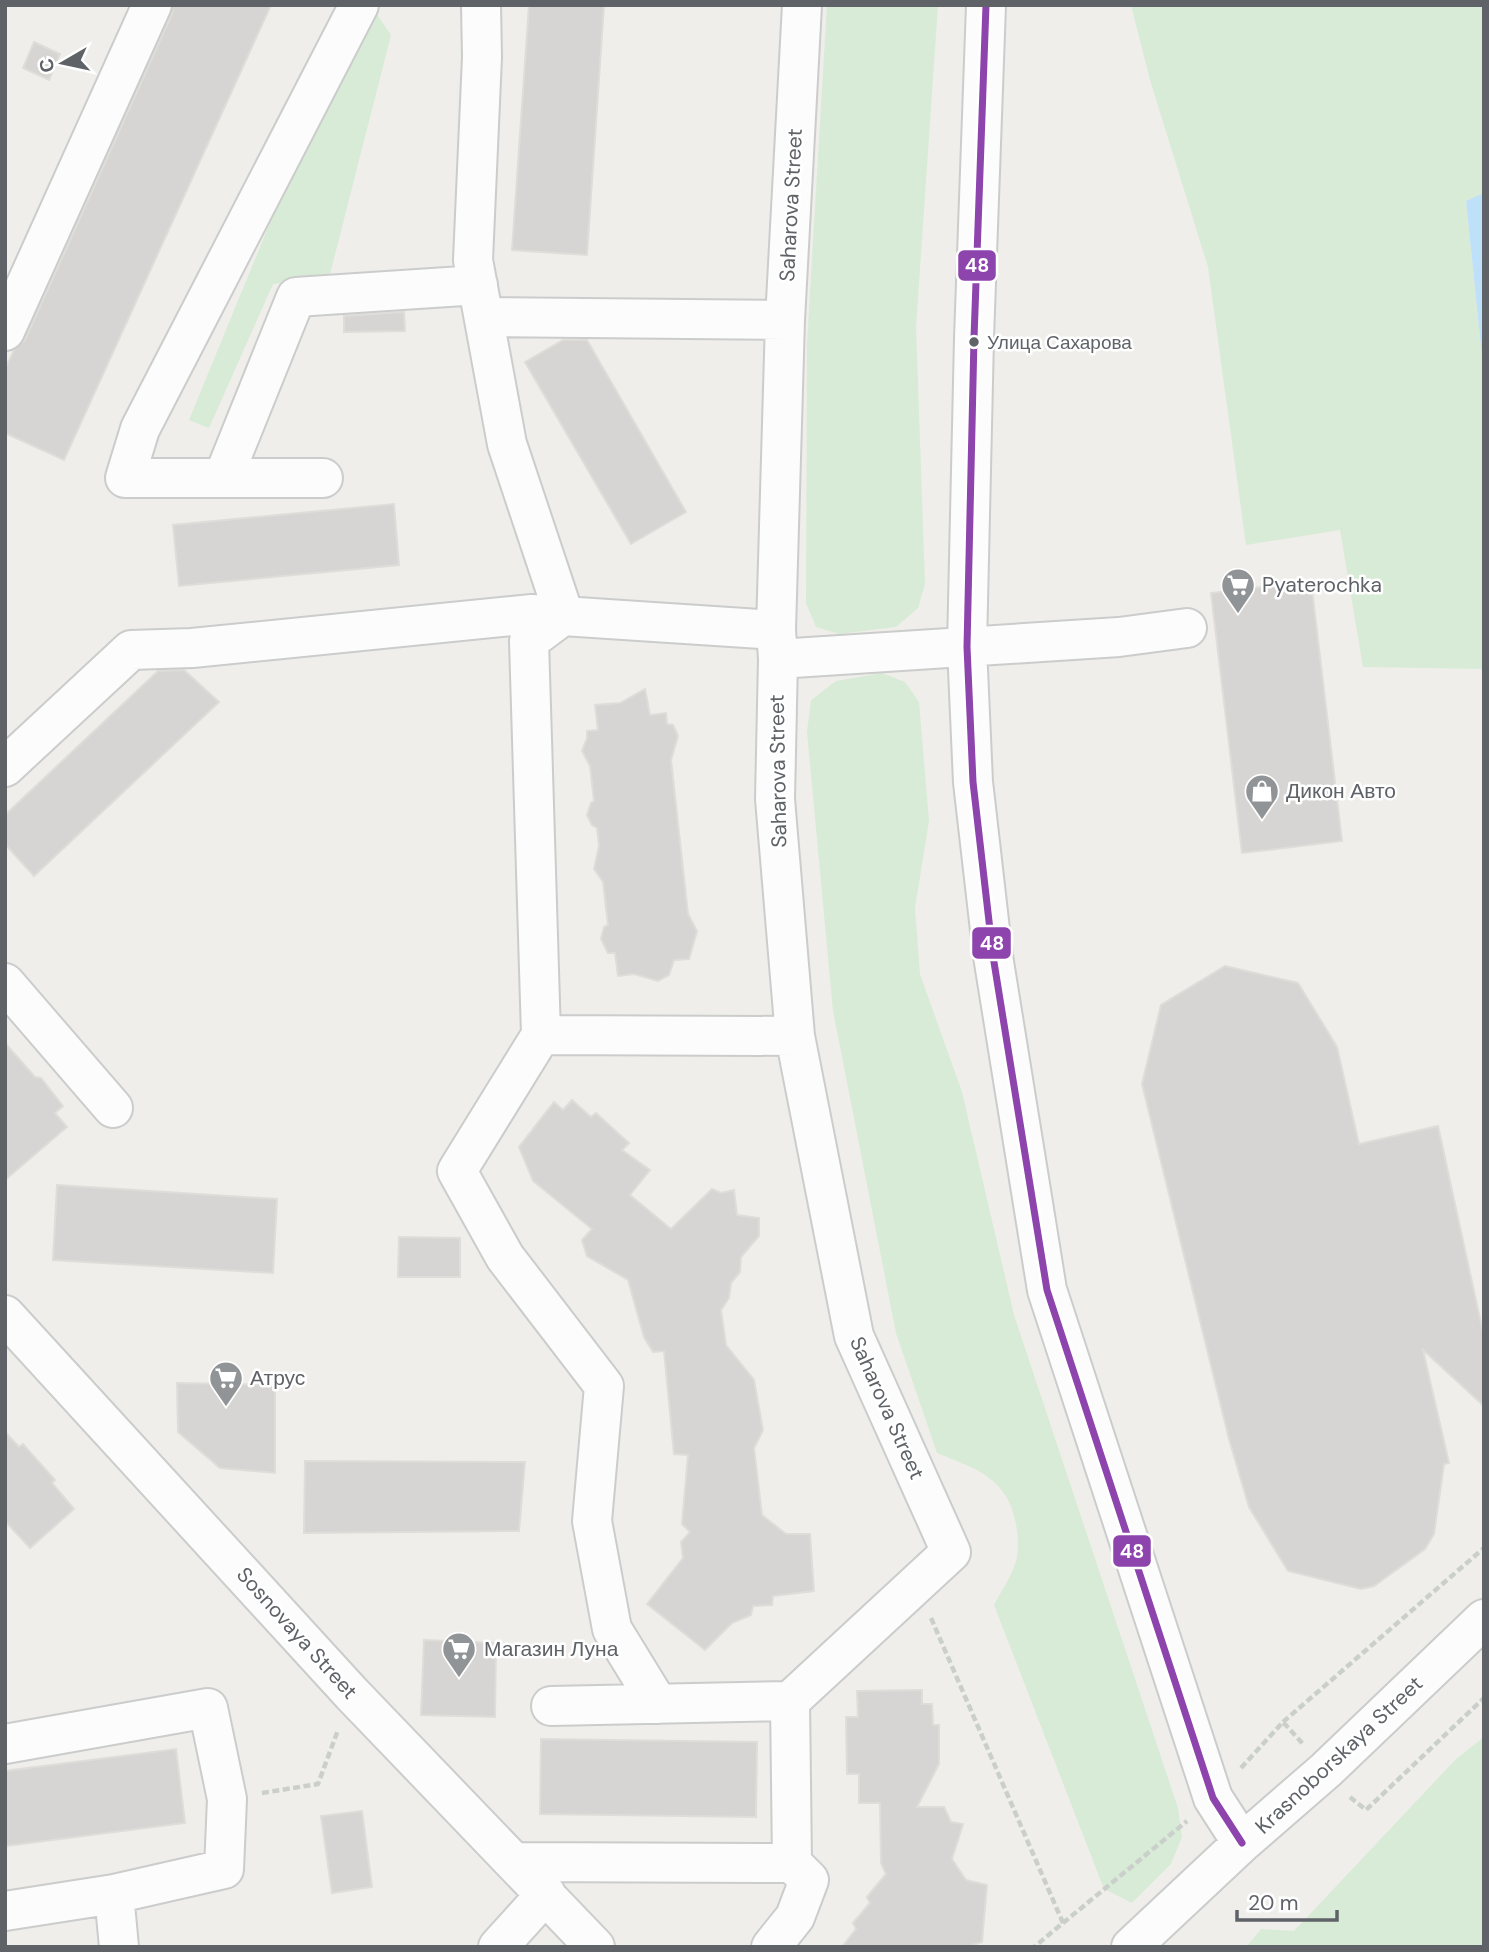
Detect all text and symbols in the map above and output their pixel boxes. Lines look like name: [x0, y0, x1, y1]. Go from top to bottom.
north arrow: [28, 28, 98, 98]
text: С: [33, 57, 60, 74]
street label: Saharova Street: [773, 128, 809, 282]
line badge: 48: [957, 249, 997, 282]
text: 48: [965, 253, 989, 278]
place label: Улица Сахарова: [987, 330, 1132, 355]
marker: Улица Сахарова: [967, 335, 981, 349]
supermarket icon: Pyaterochka: [1219, 566, 1257, 615]
place label: Pyaterochka: [1262, 571, 1382, 599]
street label: Saharova Street: [763, 694, 793, 848]
shop icon: Дикон Авто: [1243, 772, 1281, 821]
place label: Дикон Авто: [1286, 777, 1396, 805]
line badge: 48: [971, 926, 1012, 960]
text: 48: [980, 931, 1004, 956]
street label: Saharova Street: [843, 1332, 931, 1484]
supermarket icon: Атрус: [207, 1359, 245, 1408]
place label: Атрус: [250, 1364, 305, 1392]
line badge: 48: [1112, 1534, 1152, 1568]
text: 48: [1120, 1539, 1144, 1564]
street label: Sosnovaya Street: [230, 1561, 364, 1705]
supermarket icon: Магазин Луна: [440, 1630, 478, 1679]
place label: Магазин Луна: [484, 1635, 619, 1663]
street label: Krasnoborskaya Street: [1249, 1670, 1429, 1840]
scale bar: [1237, 1878, 1337, 1922]
text: 20 m: [1248, 1889, 1299, 1917]

